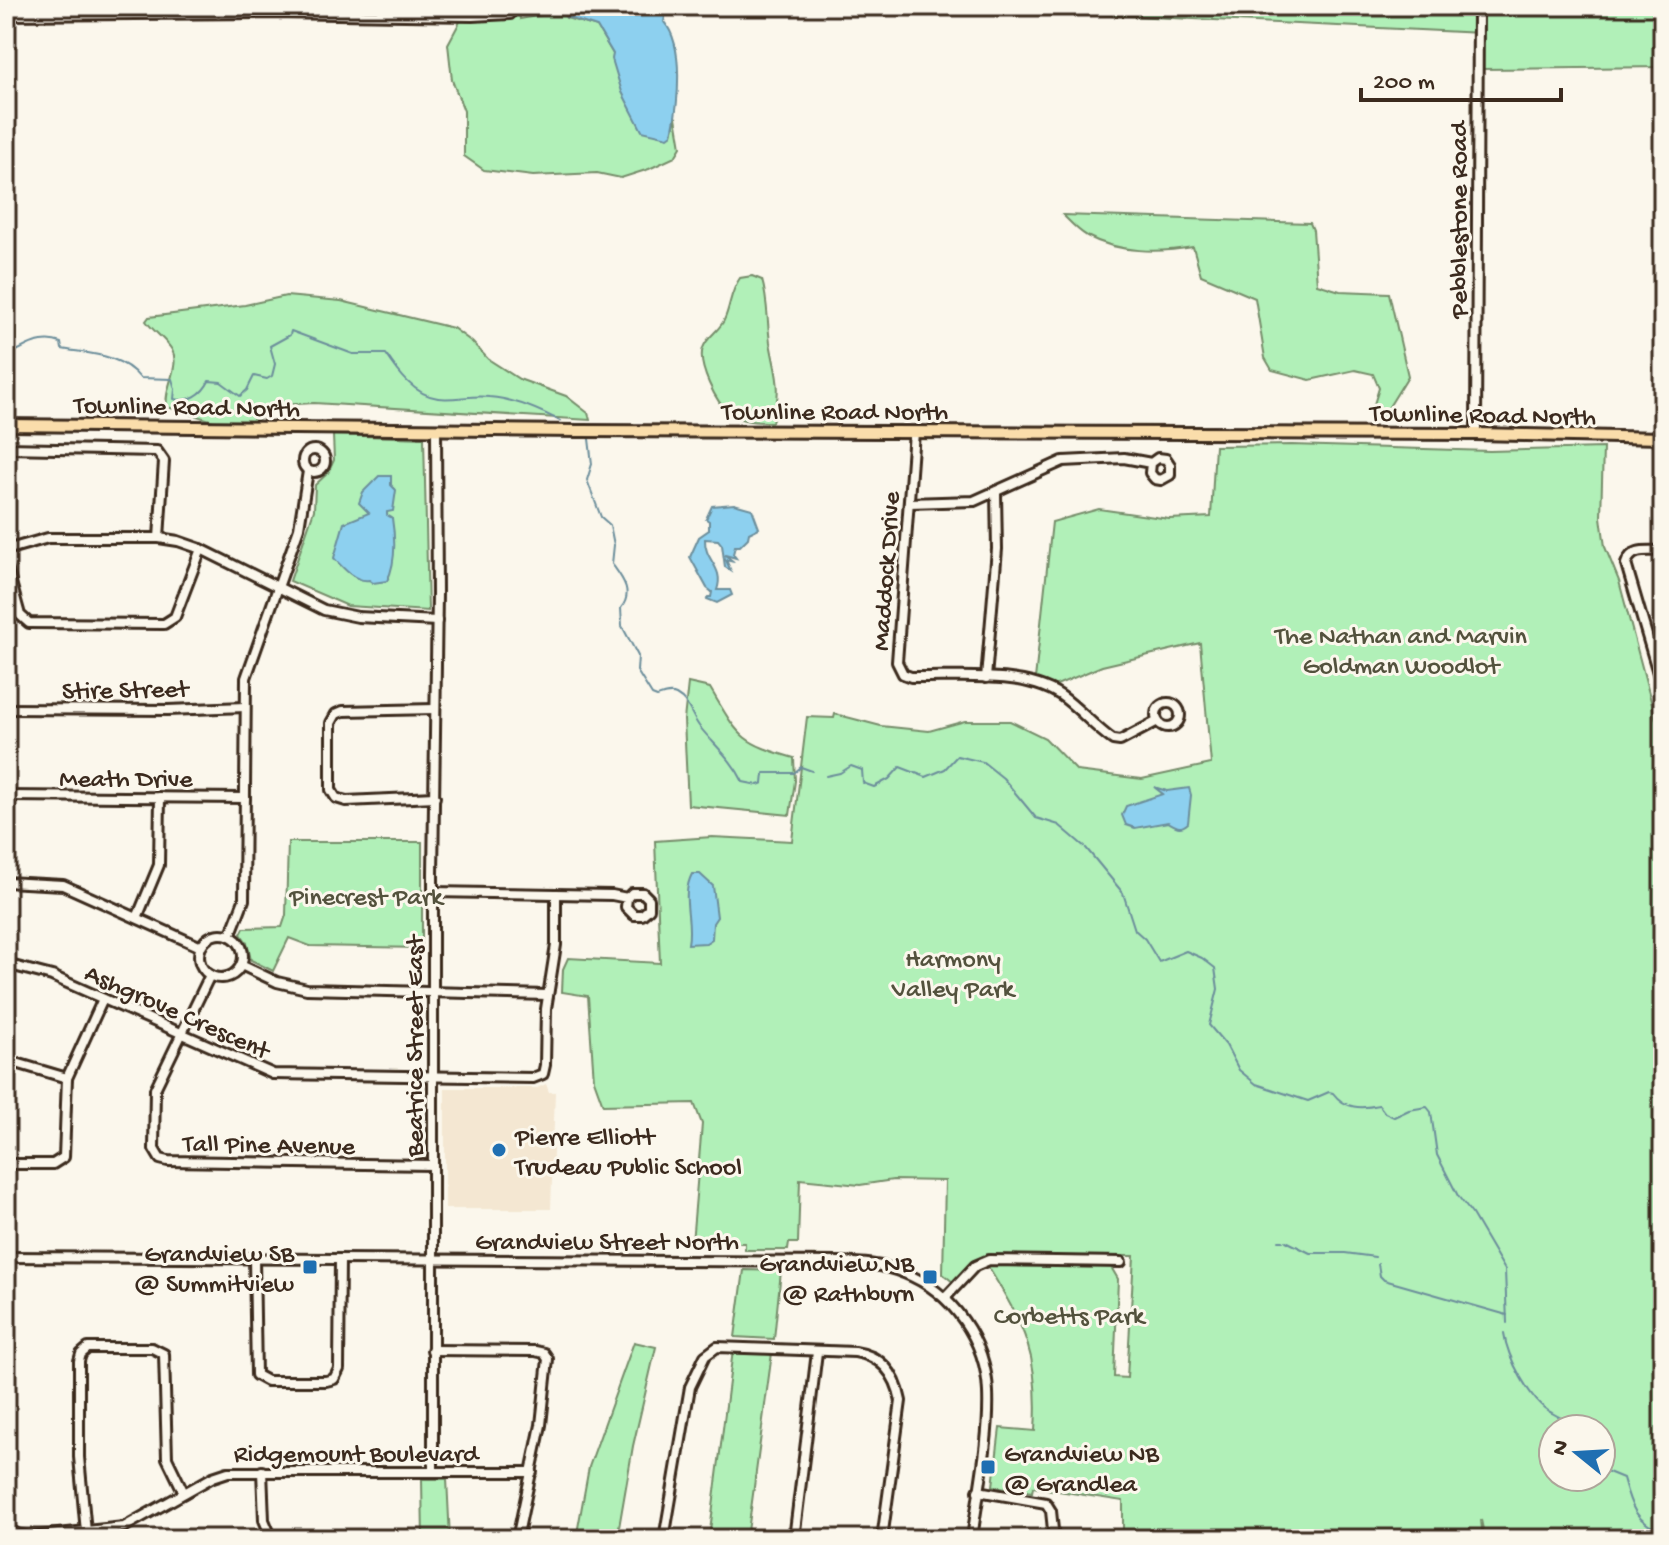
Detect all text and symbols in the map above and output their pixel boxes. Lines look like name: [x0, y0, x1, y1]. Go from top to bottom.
scale bar: [1361, 52, 1561, 102]
text: 200 m: [1373, 69, 1435, 98]
street label: Pebblestone Road: [1446, 120, 1477, 319]
street label: Townline Road North: [71, 392, 300, 427]
street label: Townline Road North: [720, 399, 948, 430]
street label: Townline Road North: [1367, 400, 1596, 435]
street label: Maddock Drive: [867, 490, 910, 652]
park label: The Nathan and Marvin Goldman Woodlot: [1273, 623, 1528, 684]
street label: Stire Street: [62, 676, 191, 709]
street label: Meath Drive: [59, 766, 193, 797]
park label: Pinecrest Park: [288, 884, 445, 915]
street label: Beatrice Street East: [402, 933, 433, 1158]
park label: Harmony Valley Park: [891, 946, 1017, 1007]
street label: Ashgrove Crescent: [79, 959, 276, 1070]
place label: Pierre Elliott Trudeau Public School: [513, 1124, 742, 1185]
street label: Tall Pine Avenue: [181, 1130, 356, 1165]
marker: Pierre Elliott Trudeau Public School: [490, 1141, 508, 1159]
street label: Grandview Street North: [475, 1229, 739, 1260]
place label: Grandview SB @ Summitview: [134, 1241, 295, 1302]
place label: Grandview NB @ Rathburn: [759, 1251, 915, 1312]
marker: Grandview SB @ Summitview: [301, 1258, 319, 1276]
marker: Grandview NB @ Rathburn: [921, 1268, 939, 1286]
park label: Corbetts Park: [994, 1303, 1147, 1334]
north arrow: [1537, 1413, 1617, 1493]
text: N: [1547, 1437, 1576, 1459]
street label: Ridgemount Boulevard: [234, 1441, 480, 1472]
place label: Grandview NB @ Grandlea: [1004, 1441, 1159, 1502]
marker: Grandview NB @ Grandlea: [979, 1458, 997, 1476]

